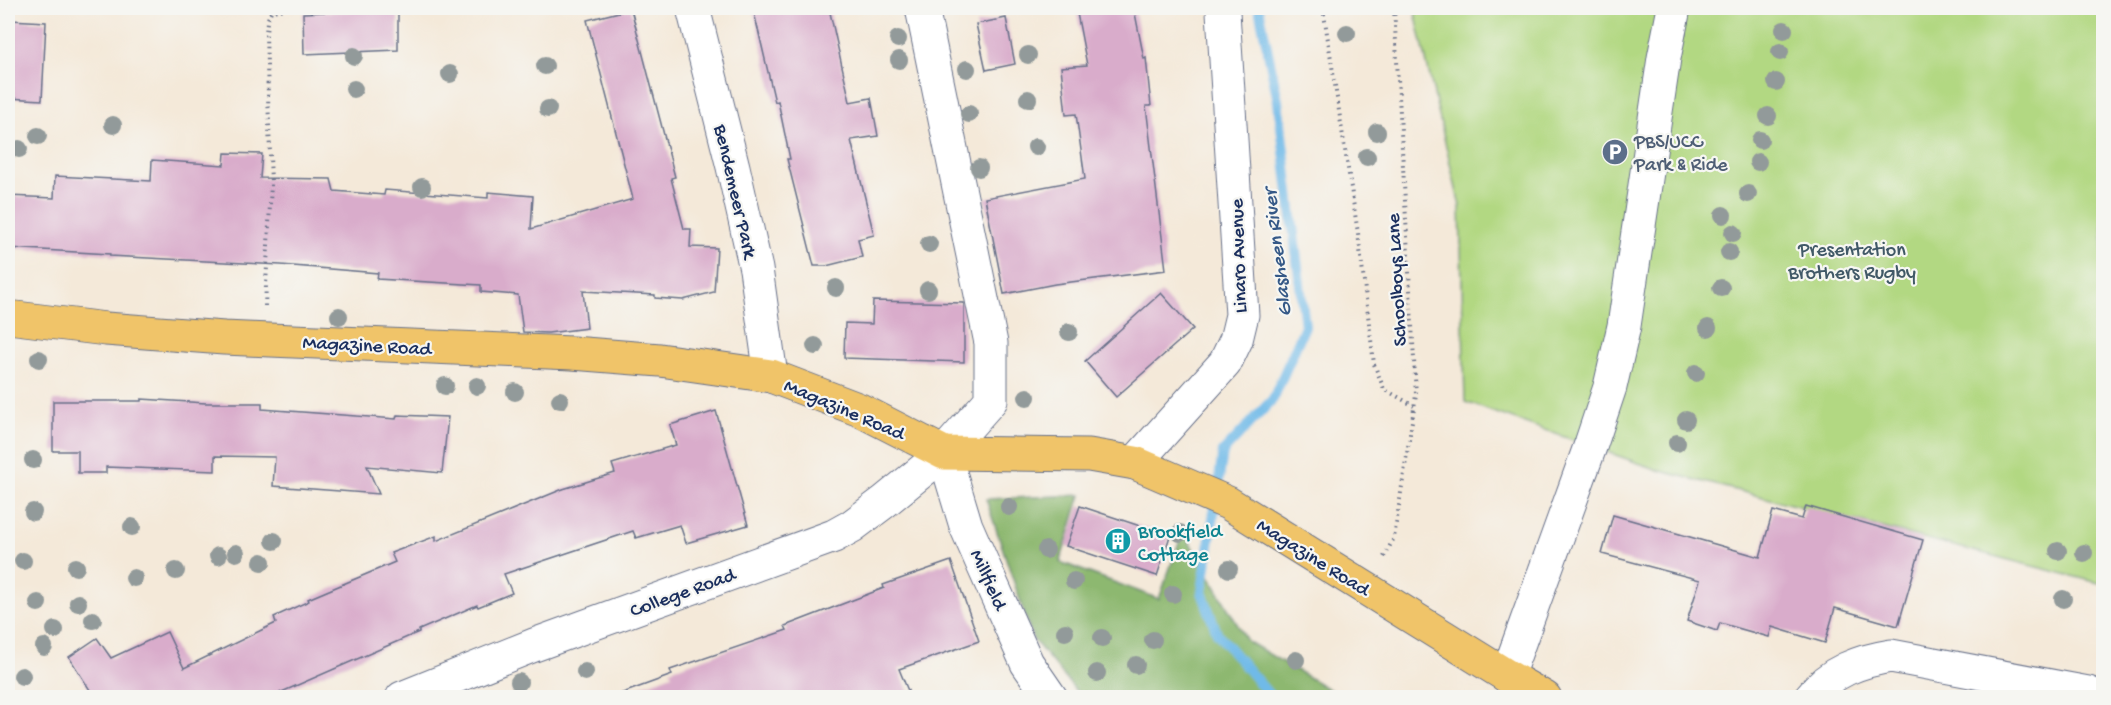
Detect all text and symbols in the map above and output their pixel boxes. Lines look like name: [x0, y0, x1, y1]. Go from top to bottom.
street label: Bendemeer Park: [707, 122, 761, 263]
place label: PBS/UCC Park & Ride: [1633, 132, 1728, 178]
parking icon: PBS/UCC Park & Ride: [1600, 137, 1630, 167]
water label: Glasheen River: [1259, 183, 1300, 318]
street label: Linaro Avenue: [1227, 198, 1254, 314]
street label: Schoolboys Lane: [1383, 212, 1413, 347]
park label: Presentation Brothers Rugby: [1787, 240, 1916, 286]
street label: Magazine Road: [302, 333, 434, 362]
street label: Magazine Road: [780, 375, 910, 448]
street label: Magazine Road: [1251, 515, 1375, 604]
place label: Brookfield Cottage: [1137, 522, 1224, 568]
building icon: Brookfield Cottage: [1103, 526, 1133, 556]
street label: Millfield: [963, 547, 1011, 616]
street label: College Road: [627, 564, 741, 624]

